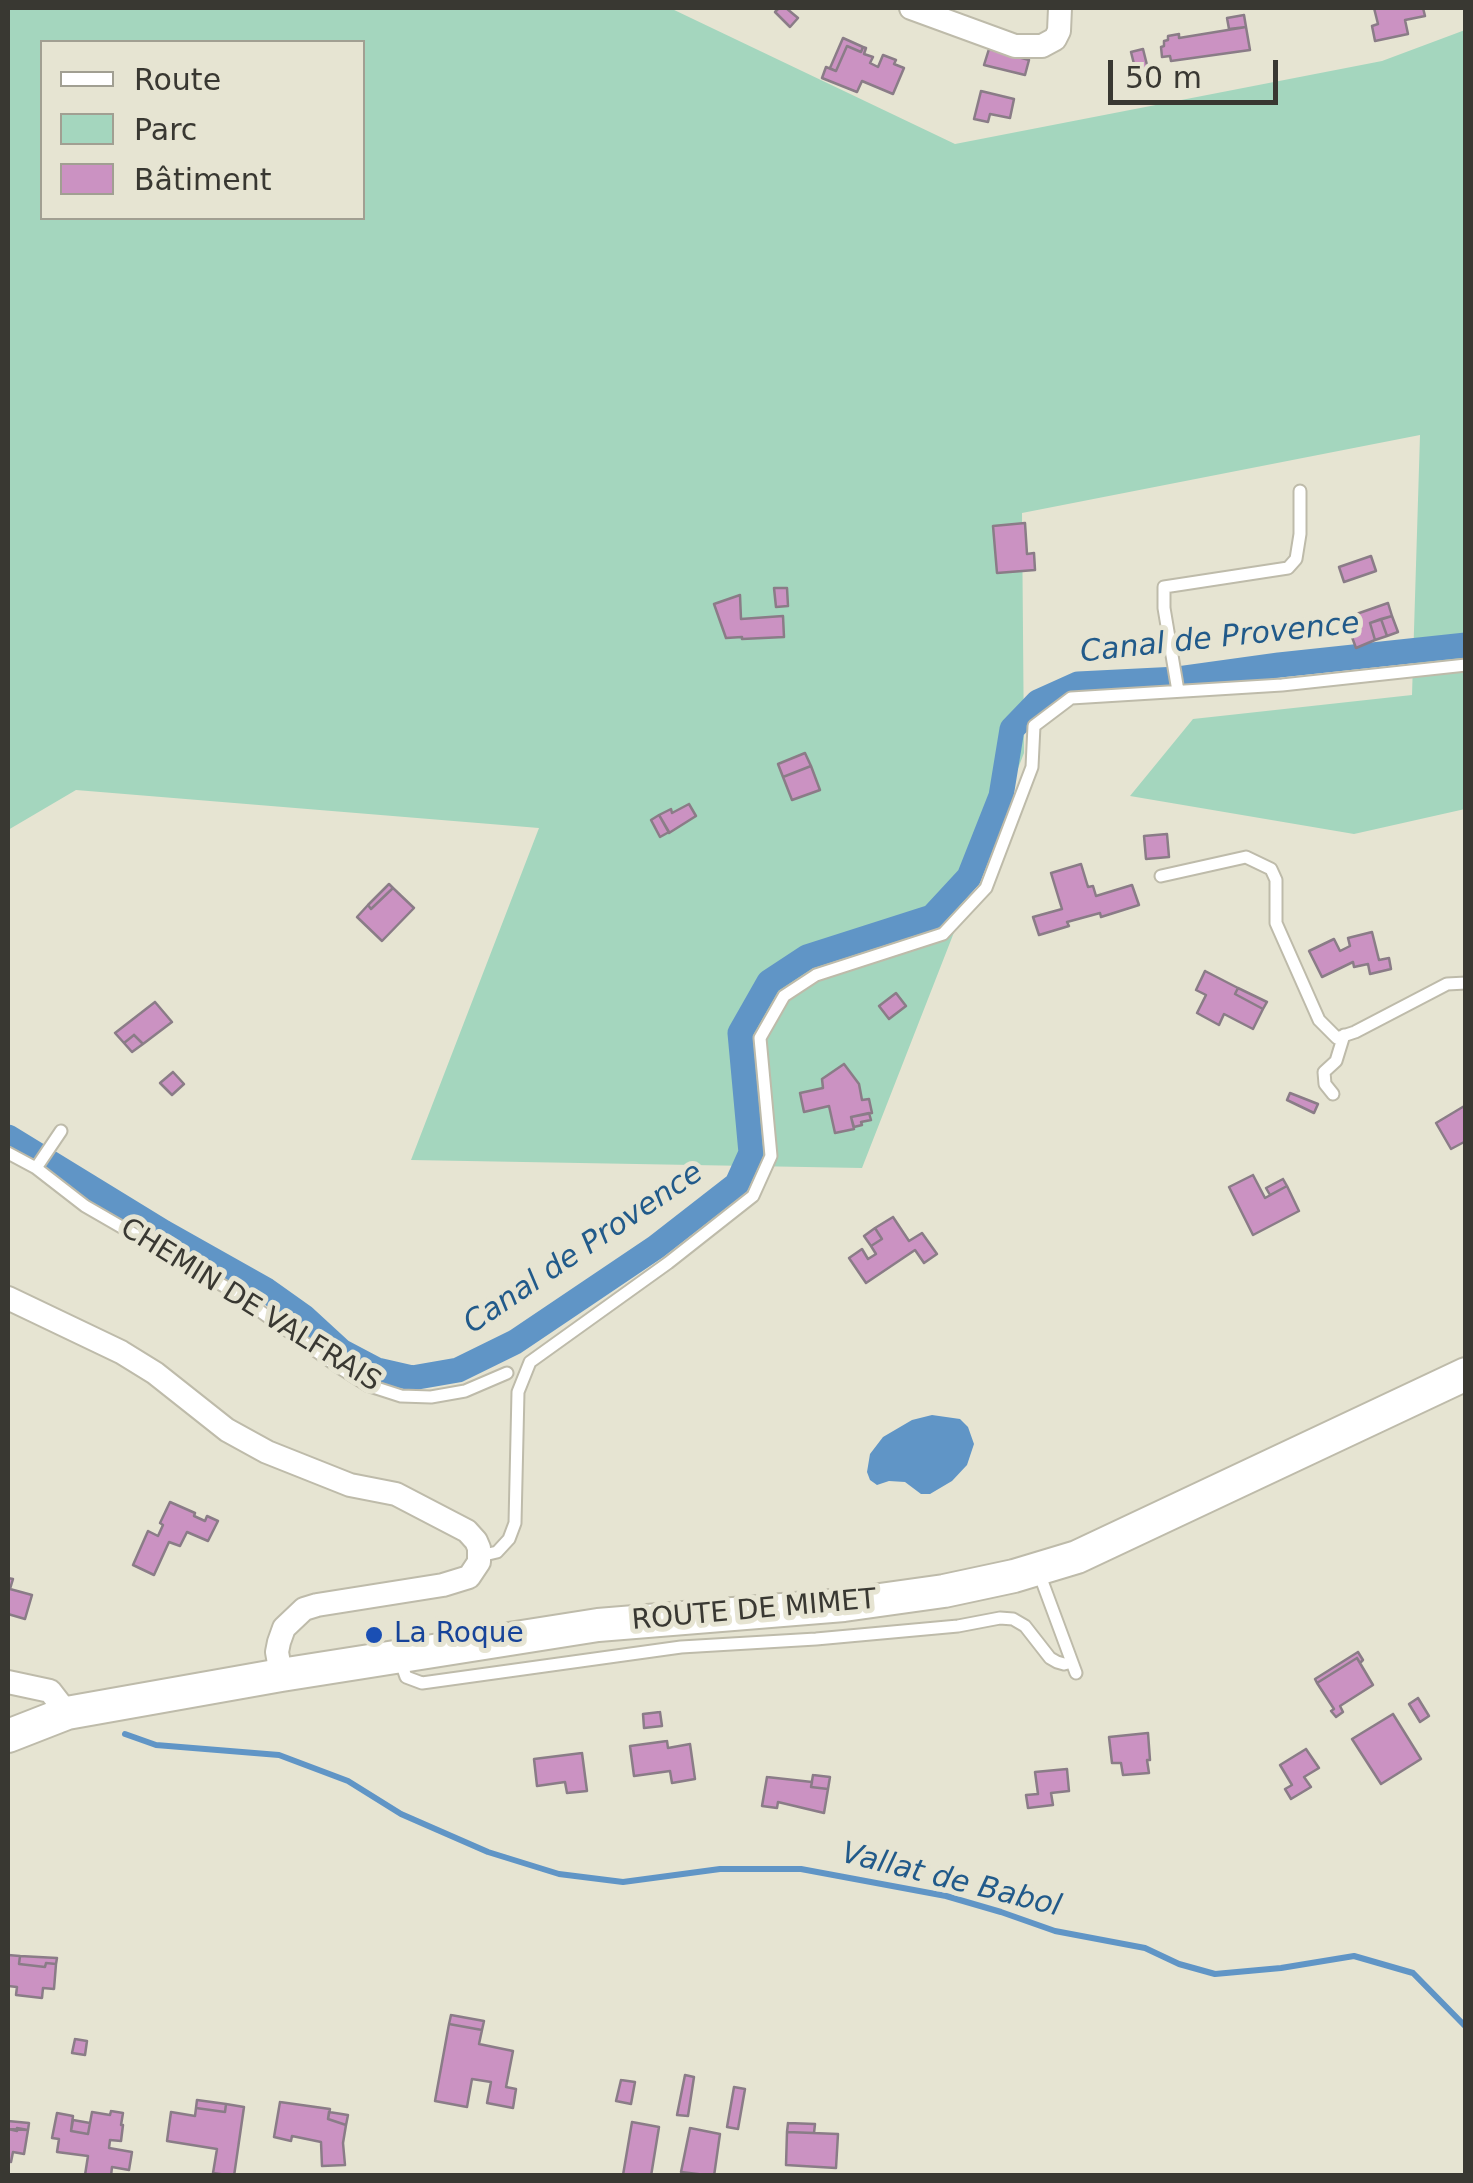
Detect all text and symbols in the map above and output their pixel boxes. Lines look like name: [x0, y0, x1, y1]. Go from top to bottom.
legend: [40, 40, 365, 220]
scale bar: [1113, 40, 1283, 102]
text: 50 m: [1125, 60, 1202, 95]
text: Route: [134, 62, 221, 97]
text: Parc: [134, 112, 197, 147]
text: Bâtiment: [134, 162, 272, 197]
water label: Canal de Provence: [1079, 606, 1361, 672]
water label: Canal de Provence: [458, 1156, 710, 1342]
street label: CHEMIN DE VALFRAIS: [114, 1212, 386, 1400]
street label: ROUTE DE MIMET: [630, 1584, 878, 1638]
place label: La Roque: [394, 1618, 524, 1652]
marker: La Roque: [363, 1624, 385, 1646]
water label: Vallat de Babol: [837, 1836, 1065, 1926]

